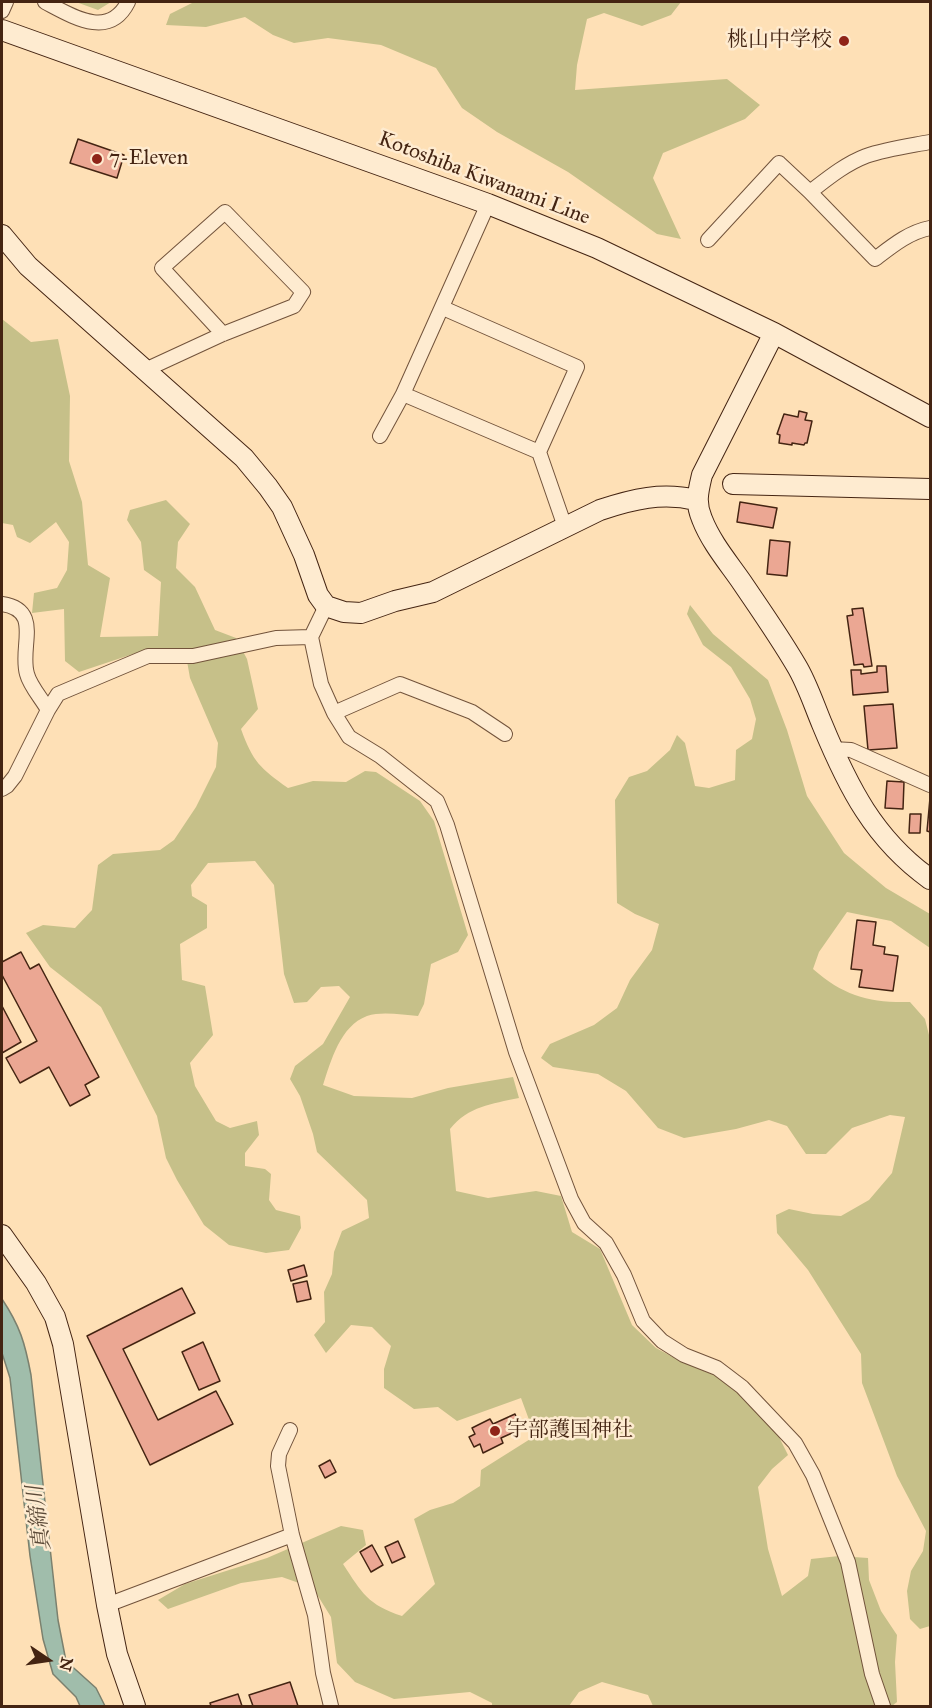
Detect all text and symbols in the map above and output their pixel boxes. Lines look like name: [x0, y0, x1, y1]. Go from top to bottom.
place label: 桃山中学校: [727, 28, 832, 54]
marker: 桃山中学校: [837, 34, 851, 48]
street label: Kotoshiba Kiwanami Line: [375, 127, 593, 231]
place label: 7-Eleven: [109, 146, 188, 172]
marker: 7-Eleven: [90, 152, 104, 166]
place label: 宇部護国神社: [507, 1418, 633, 1444]
marker: 宇部護国神社: [488, 1424, 502, 1438]
water label: 真締川: [23, 1484, 57, 1552]
north arrow: [18, 1630, 78, 1690]
text: N: [55, 1655, 77, 1673]

